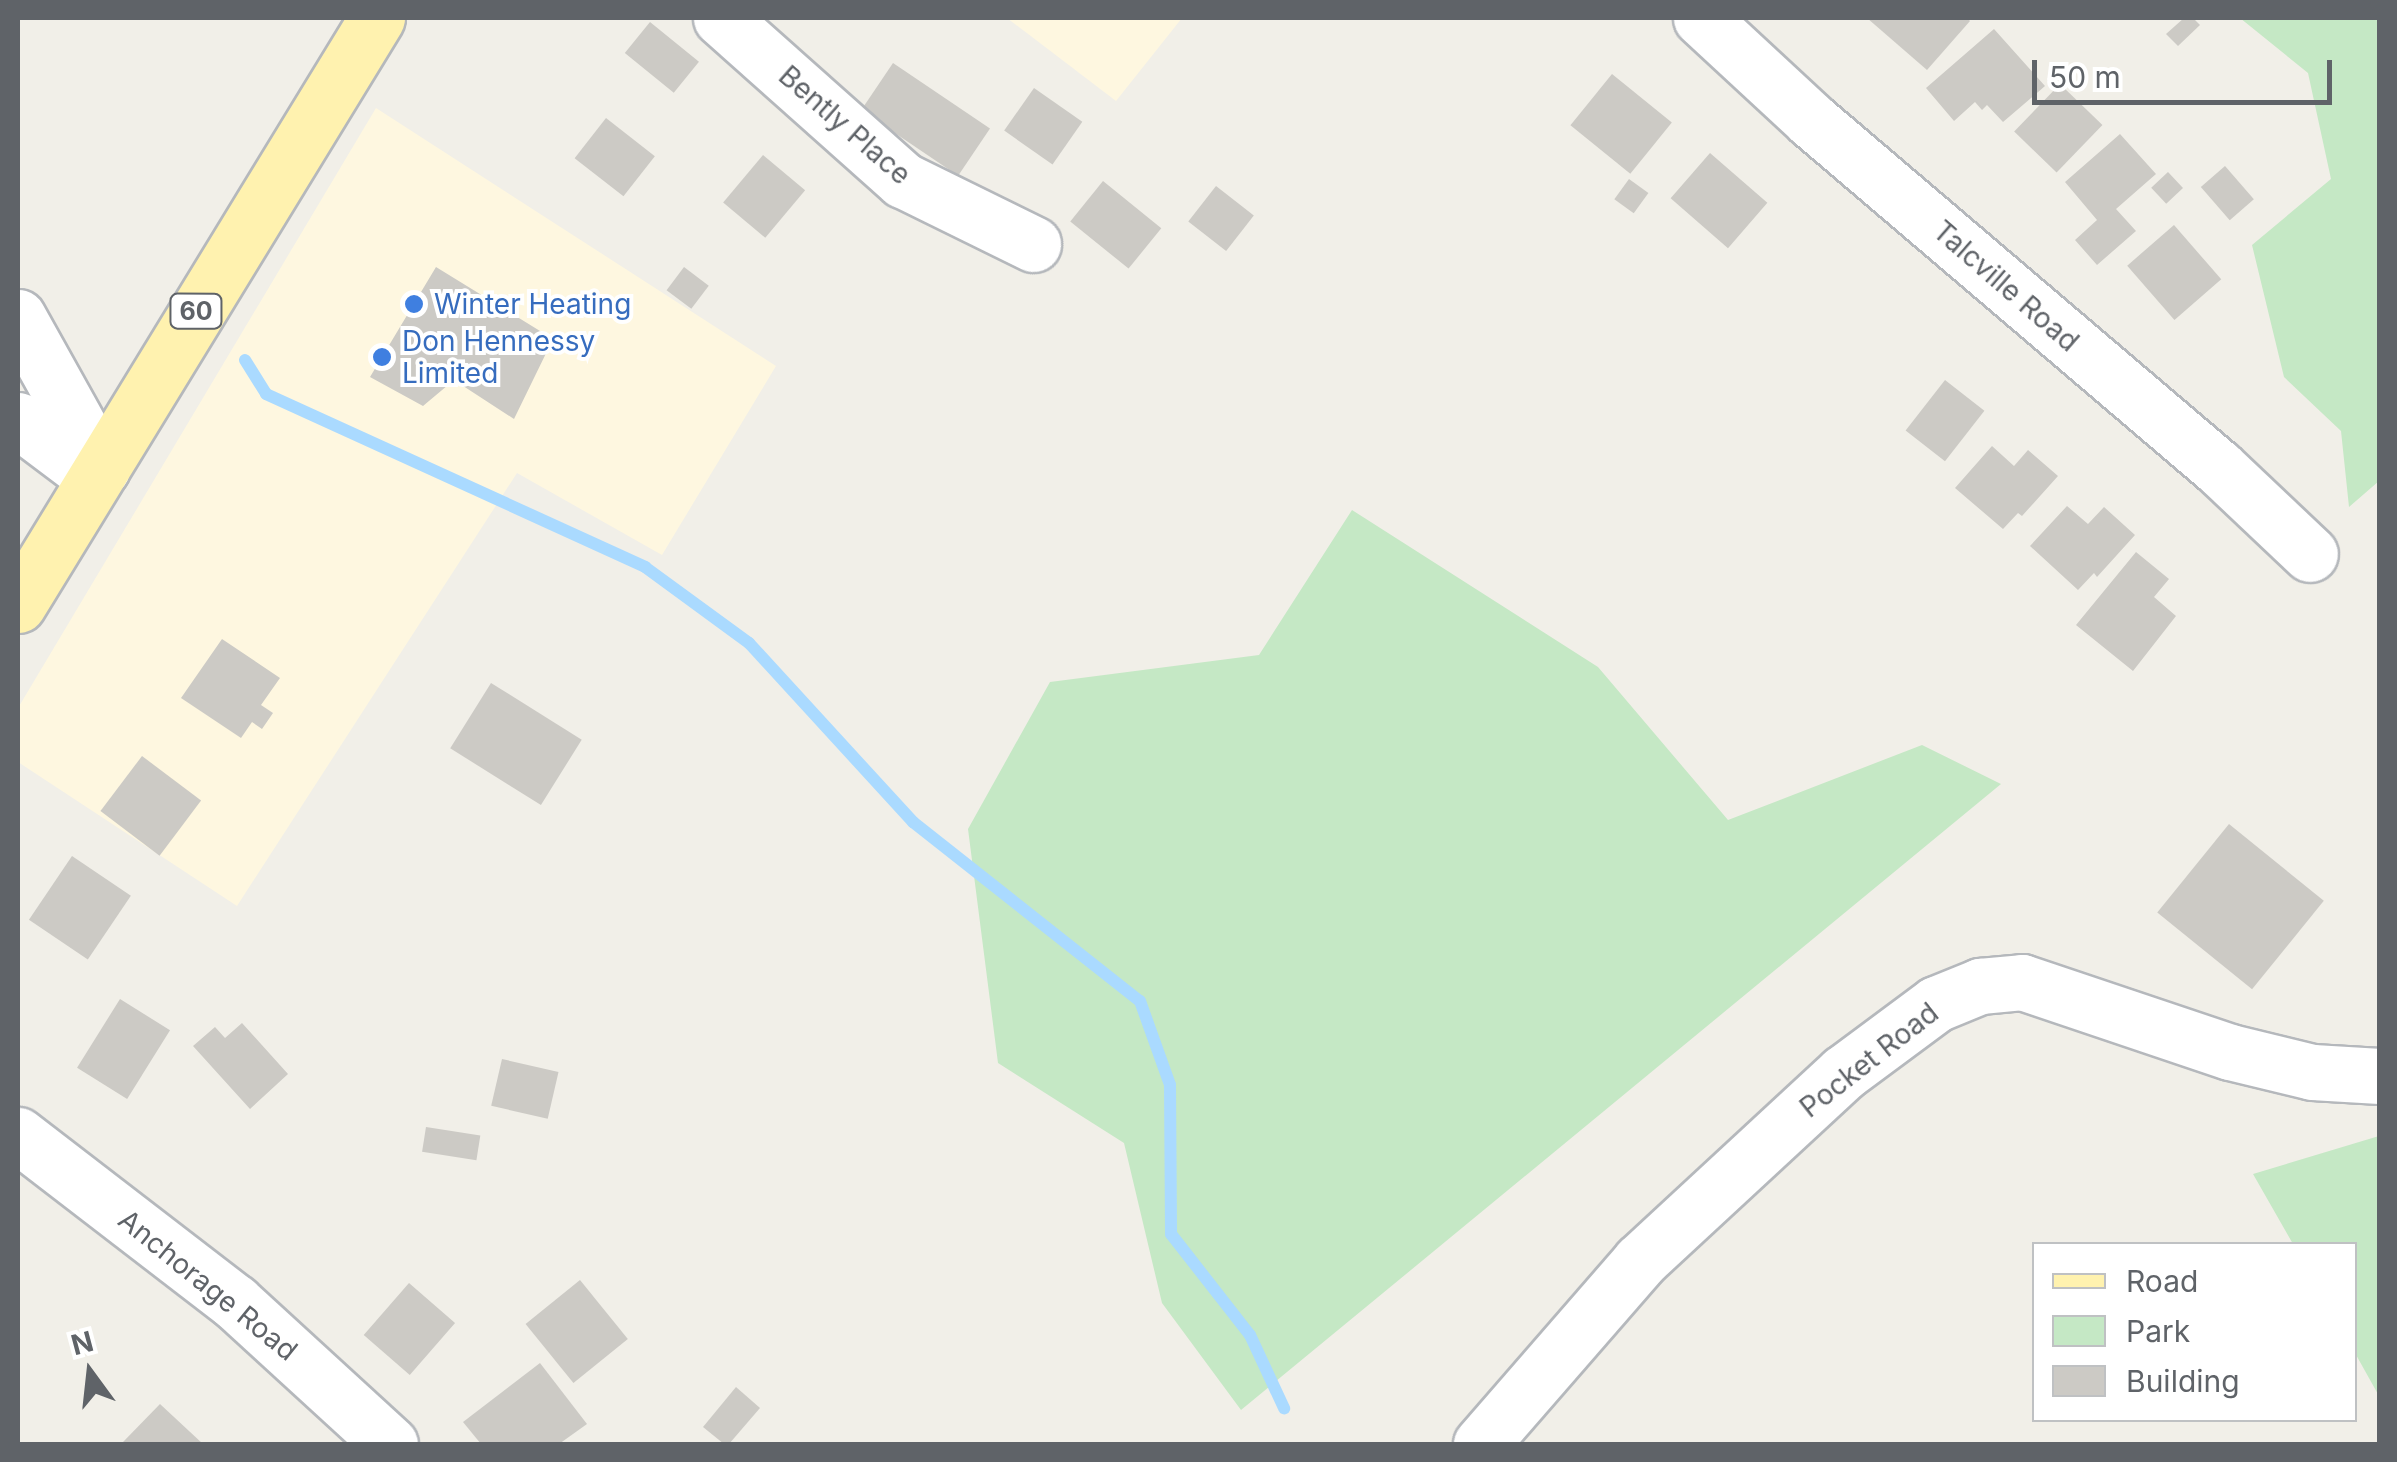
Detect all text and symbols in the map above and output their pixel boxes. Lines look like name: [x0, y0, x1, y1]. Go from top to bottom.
scale bar: [2037, 40, 2337, 102]
street label: Bently Place: [772, 59, 918, 191]
text: 50 m: [2049, 59, 2121, 95]
street label: Talcville Road: [1926, 214, 2086, 358]
place label: Winter Heating: [434, 287, 631, 321]
road number: 60: [168, 291, 224, 331]
marker: Winter Heating: [403, 293, 425, 315]
place label: Don Hennessy Limited: [402, 324, 595, 390]
marker: Don Hennessy Limited: [371, 346, 393, 368]
street label: Pocket Road: [1793, 996, 1945, 1124]
street label: Anchorage Road: [112, 1203, 304, 1367]
legend: [2032, 1242, 2357, 1422]
text: Road: [2126, 1263, 2198, 1299]
text: Park: [2126, 1313, 2190, 1349]
north arrow: [40, 1322, 140, 1422]
text: N: [68, 1324, 97, 1362]
text: Building: [2126, 1363, 2240, 1399]

